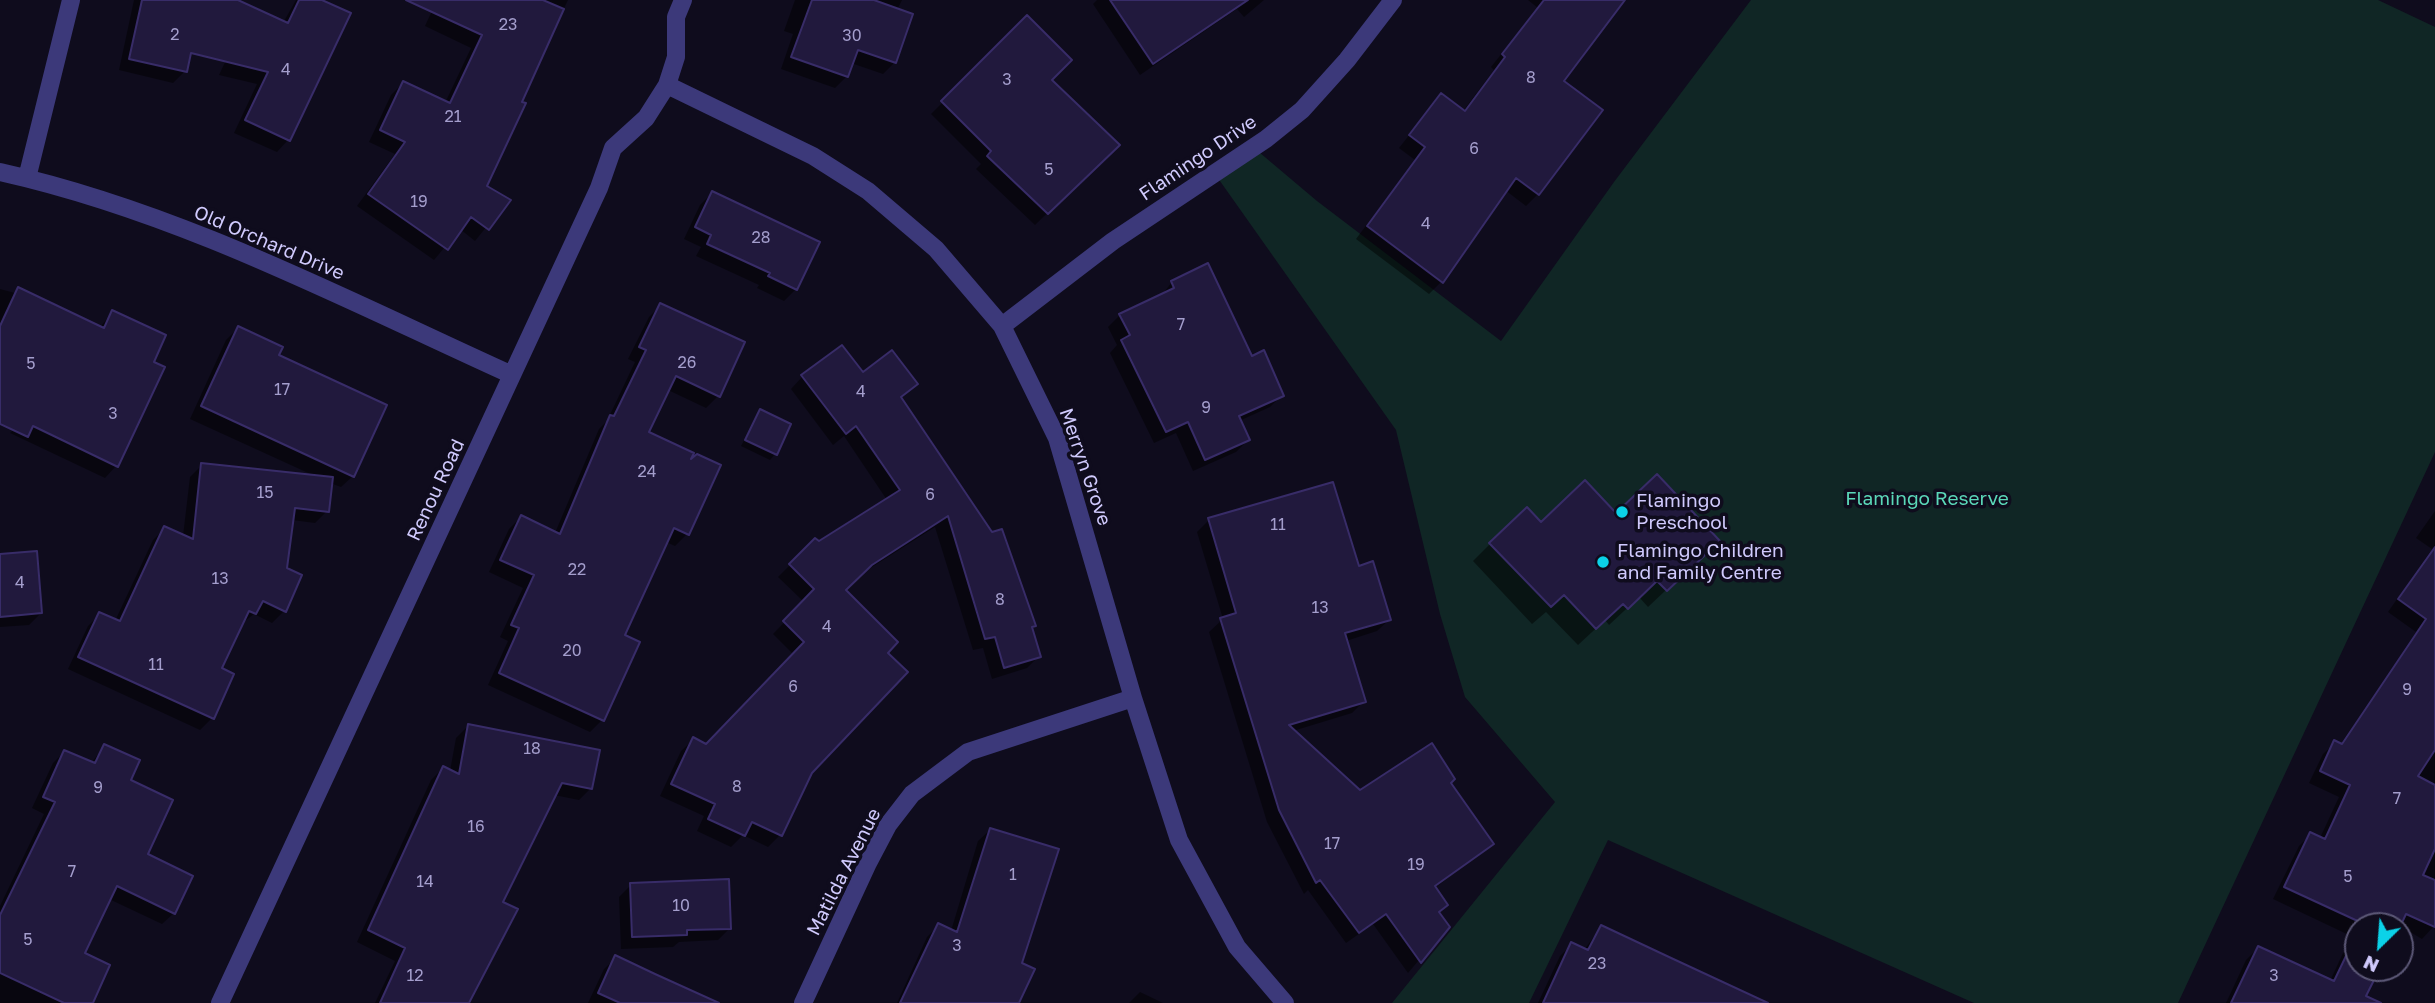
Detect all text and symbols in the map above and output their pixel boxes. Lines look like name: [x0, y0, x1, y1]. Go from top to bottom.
house number: 23: [499, 15, 517, 35]
house number: 2: [170, 25, 180, 45]
house number: 30: [842, 26, 862, 46]
house number: 4: [281, 60, 291, 80]
house number: 8: [1526, 68, 1536, 88]
house number: 3: [1002, 70, 1012, 90]
house number: 21: [444, 107, 462, 127]
street label: Flamingo Drive: [1135, 110, 1261, 206]
house number: 6: [1469, 139, 1479, 159]
house number: 5: [1044, 160, 1054, 180]
house number: 19: [410, 192, 428, 212]
street label: Old Orchard Drive: [190, 201, 348, 285]
house number: 4: [1421, 214, 1431, 234]
house number: 28: [751, 228, 771, 248]
house number: 7: [1177, 315, 1185, 335]
house number: 26: [678, 353, 696, 373]
house number: 5: [26, 354, 36, 374]
house number: 17: [274, 380, 290, 400]
house number: 4: [856, 382, 866, 402]
house number: 9: [1201, 398, 1211, 418]
house number: 3: [108, 404, 118, 424]
street label: Merryn Grove: [1054, 405, 1116, 529]
street label: Renou Road: [403, 436, 469, 544]
house number: 24: [637, 462, 657, 482]
house number: 15: [256, 483, 274, 503]
house number: 6: [925, 485, 935, 505]
park label: Flamingo Reserve: [1845, 488, 2009, 510]
place label: Flamingo Preschool: [1636, 490, 1728, 534]
marker: Flamingo Preschool: [1614, 504, 1630, 520]
house number: 11: [1270, 515, 1286, 535]
place label: Flamingo Children and Family Centre: [1617, 540, 1784, 584]
marker: Flamingo Children and Family Centre: [1595, 554, 1611, 570]
house number: 22: [568, 560, 586, 580]
house number: 13: [211, 569, 229, 589]
house number: 4: [15, 573, 25, 593]
house number: 8: [995, 590, 1005, 610]
house number: 13: [1311, 598, 1329, 618]
house number: 4: [822, 617, 832, 637]
house number: 20: [562, 641, 582, 661]
house number: 11: [148, 655, 164, 675]
house number: 6: [788, 677, 798, 697]
house number: 9: [2402, 680, 2412, 700]
house number: 18: [523, 739, 541, 759]
house number: 8: [732, 777, 742, 797]
house number: 9: [93, 778, 103, 798]
house number: 7: [2393, 789, 2401, 809]
street label: Matilda Avenue: [802, 805, 886, 939]
house number: 16: [467, 817, 485, 837]
house number: 17: [1324, 834, 1340, 854]
house number: 19: [1407, 855, 1425, 875]
house number: 7: [68, 862, 76, 882]
house number: 1: [1009, 865, 1017, 885]
house number: 5: [2343, 867, 2353, 887]
house number: 14: [416, 872, 434, 892]
house number: 10: [672, 896, 690, 916]
north arrow: [2344, 912, 2414, 982]
house number: 5: [23, 930, 33, 950]
house number: 3: [952, 936, 962, 956]
text: N: [2359, 951, 2382, 978]
house number: 23: [1588, 954, 1606, 974]
house number: 12: [406, 966, 424, 986]
house number: 3: [2269, 966, 2279, 986]

